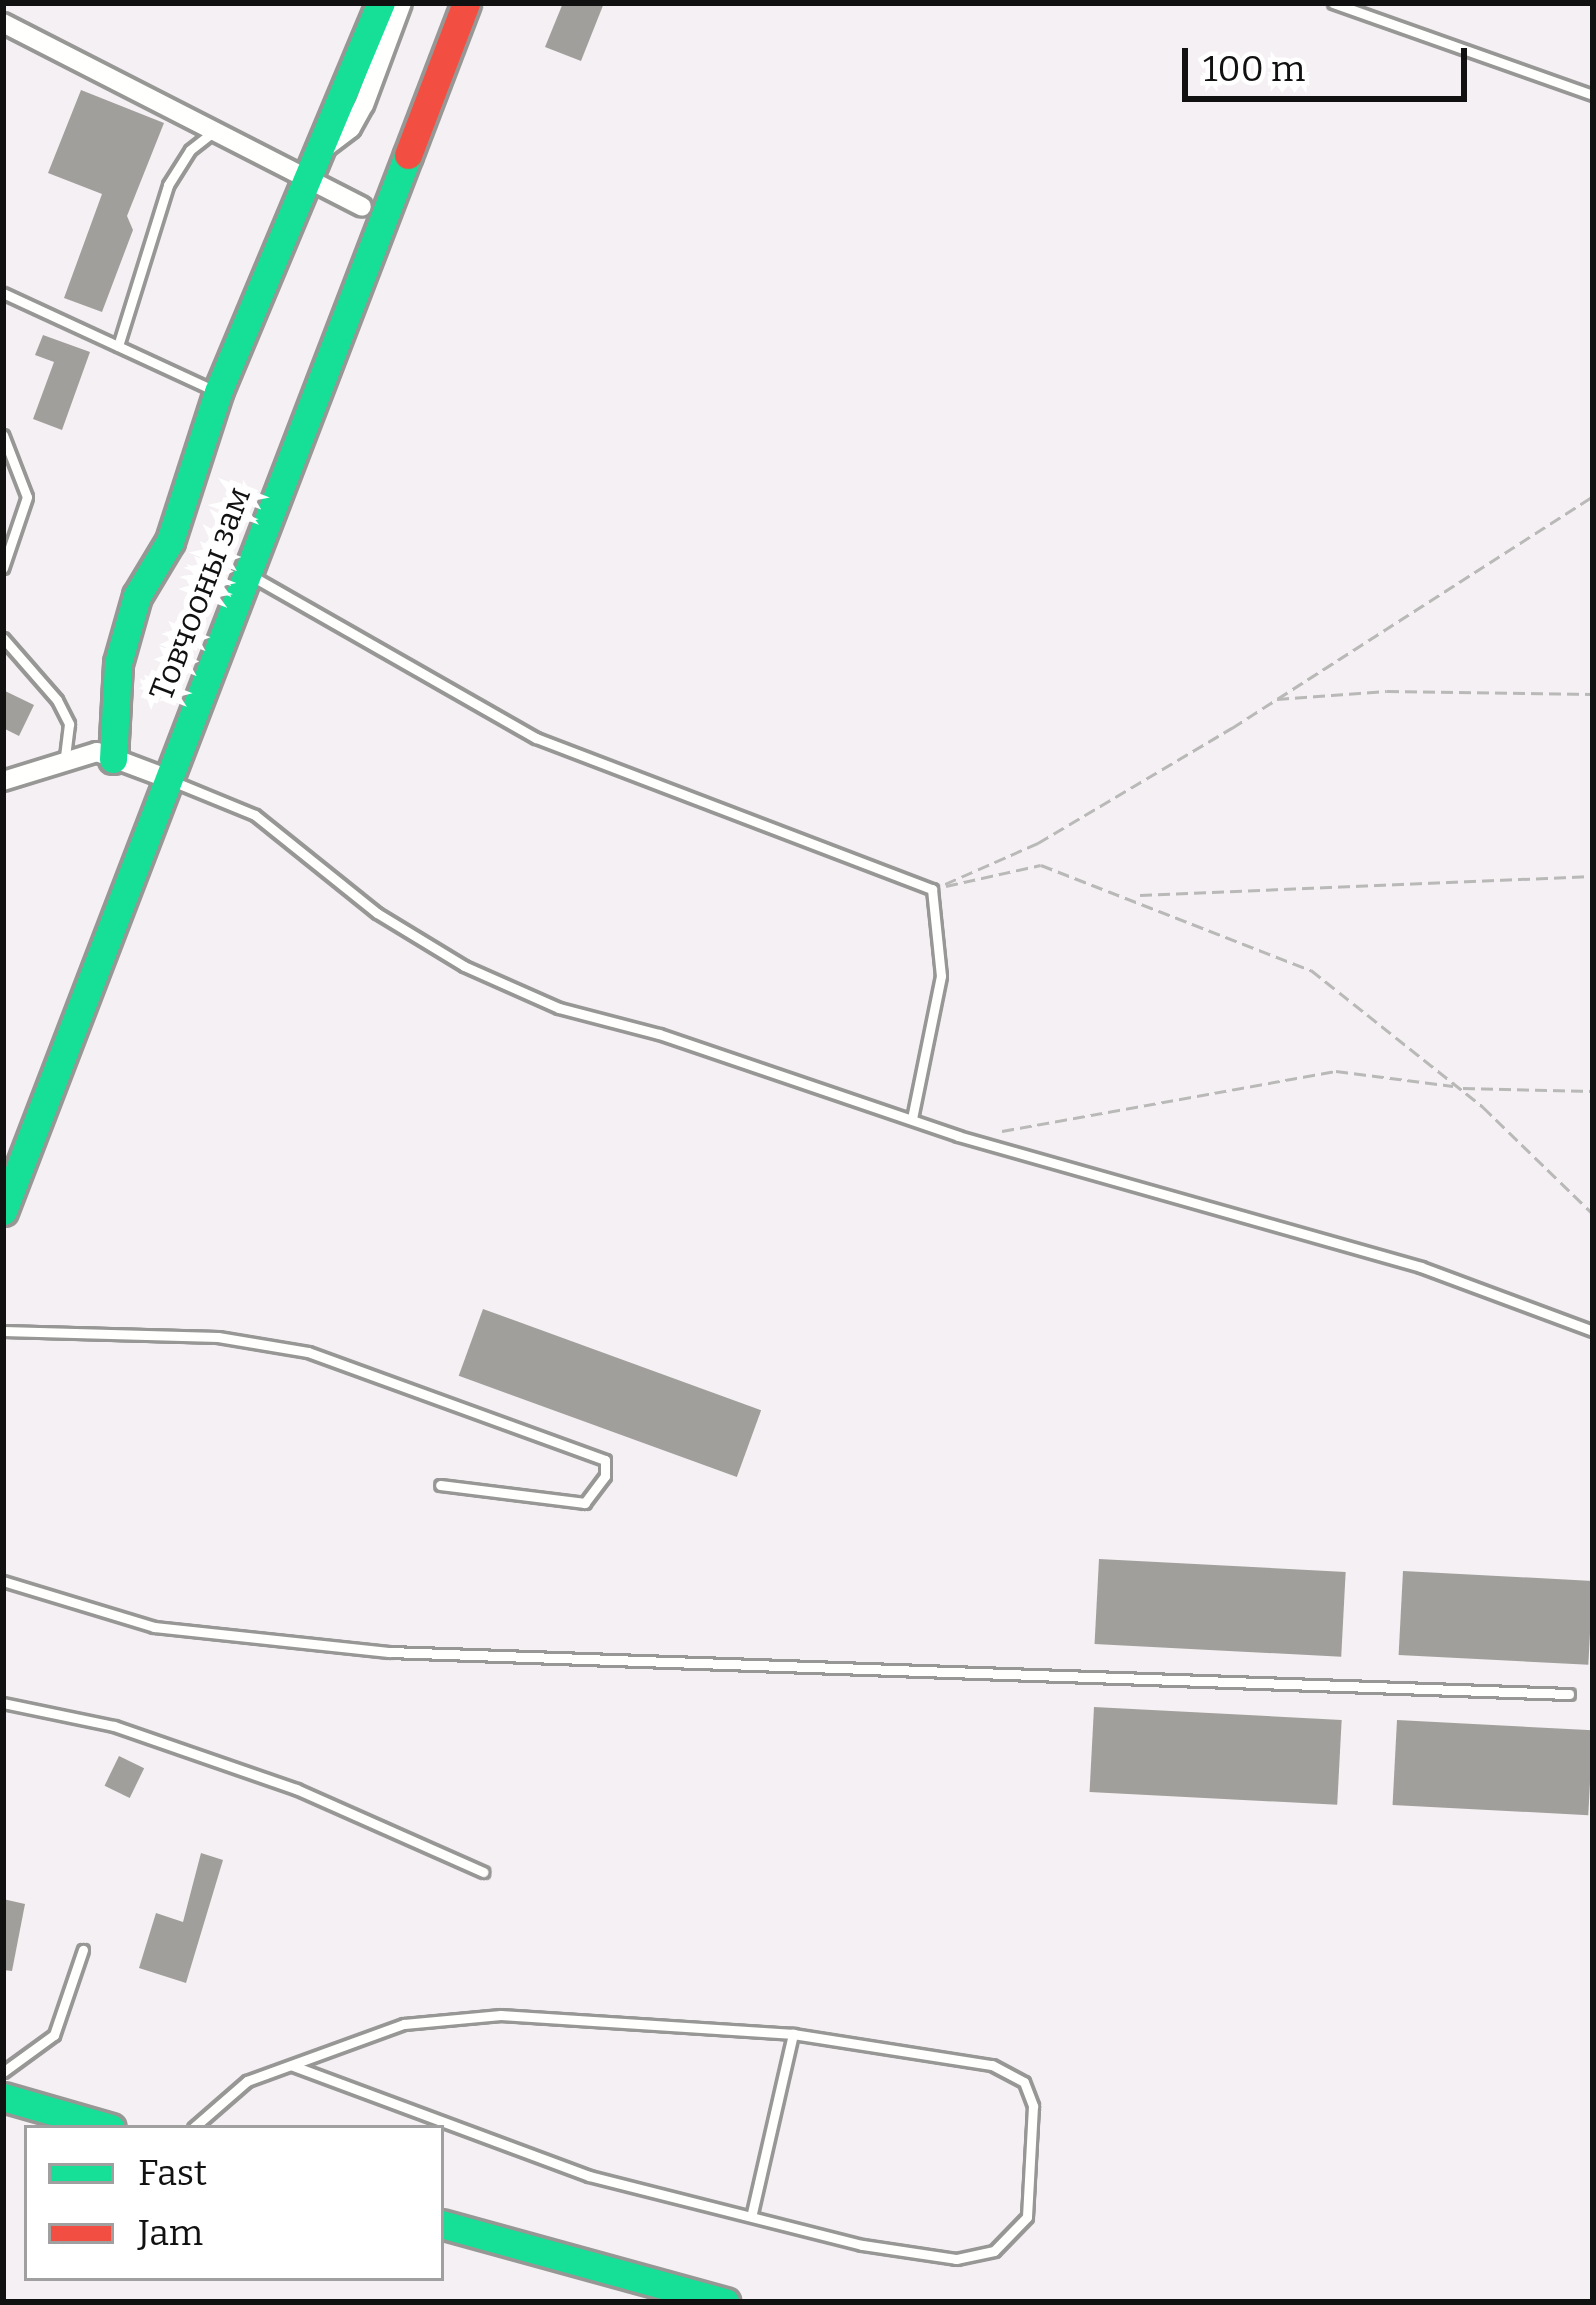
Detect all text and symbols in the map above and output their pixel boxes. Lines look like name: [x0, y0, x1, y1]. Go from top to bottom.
scale bar: [1188, 24, 1473, 98]
text: 100 m: [1203, 47, 1305, 91]
street label: Товчооны зам: [142, 482, 260, 706]
legend: [24, 2125, 444, 2281]
text: Fast: [138, 2151, 207, 2195]
text: Jam: [138, 2211, 203, 2255]

